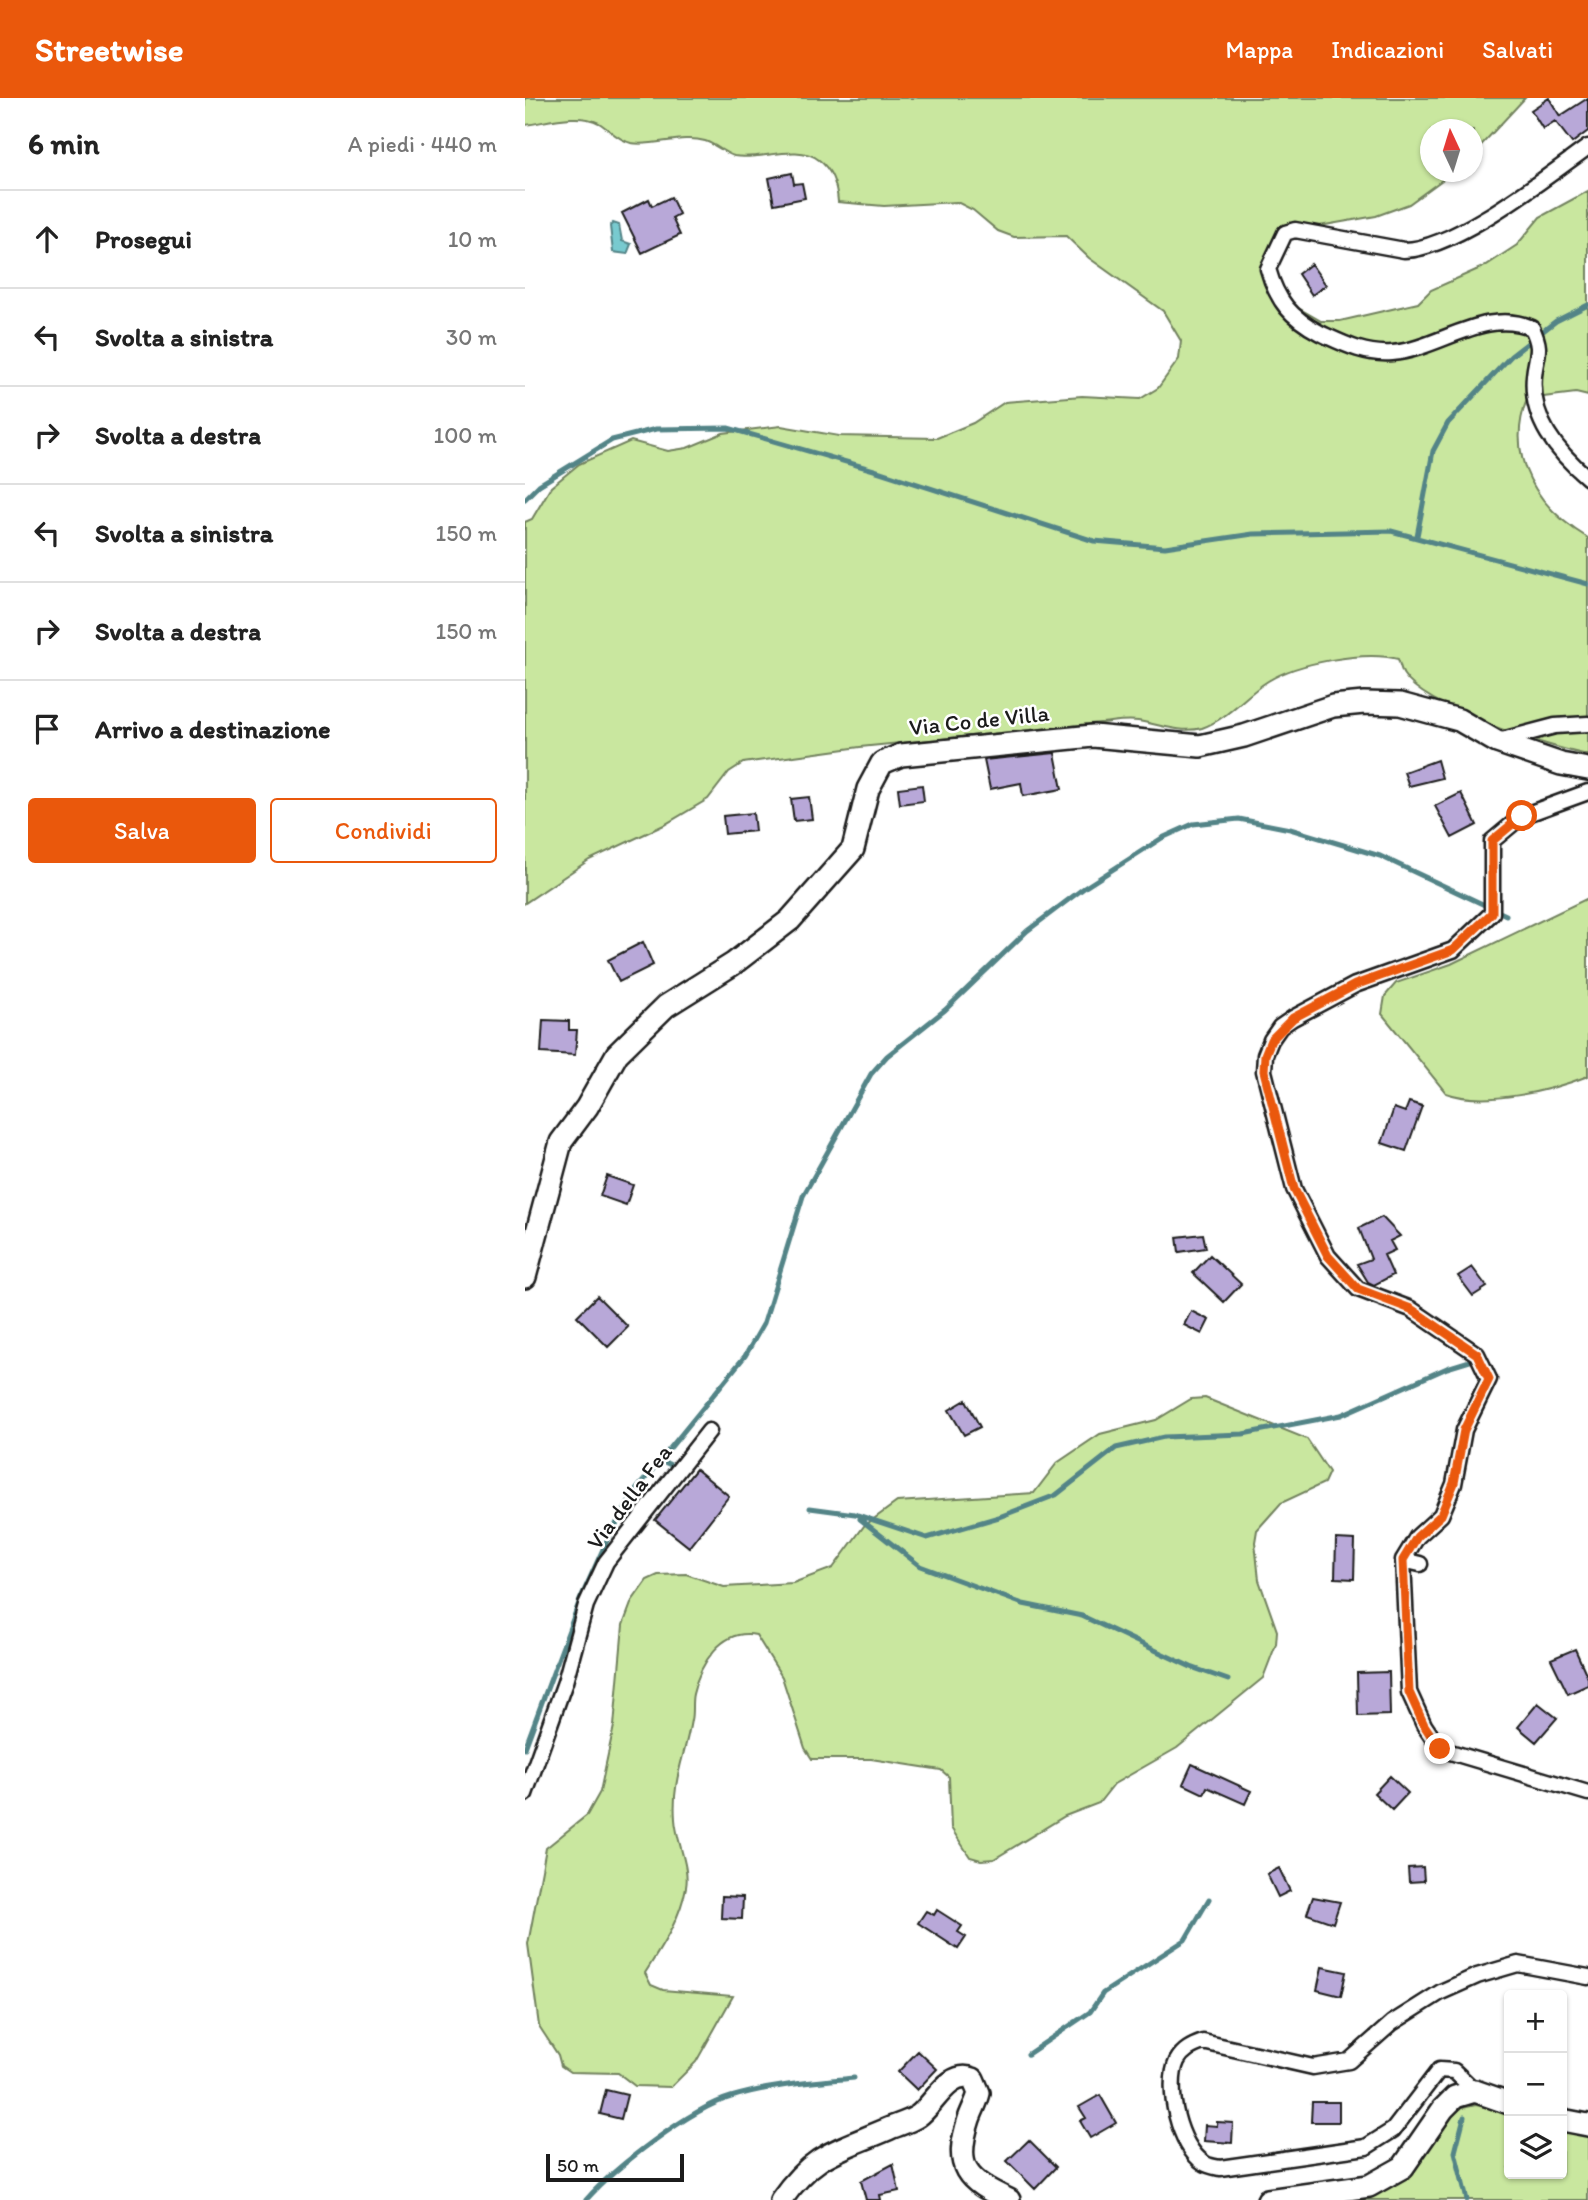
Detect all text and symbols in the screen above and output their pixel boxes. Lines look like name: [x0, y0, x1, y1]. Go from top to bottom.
text: Streetwise: [35, 30, 184, 69]
text: Mappa: [1225, 35, 1293, 64]
text: Indicazioni: [1331, 35, 1444, 64]
text: Salvati: [1482, 35, 1553, 64]
north arrow: [1420, 119, 1483, 182]
text: 6 min: [28, 125, 100, 162]
text: A piedi · 440 m: [348, 130, 497, 158]
icon: ahead: [28, 220, 66, 258]
text: Prosegui: [95, 223, 192, 255]
text: 10 m: [448, 225, 497, 253]
icon: left: [28, 318, 66, 356]
text: Svolta a sinistra: [95, 321, 273, 353]
text: 30 m: [446, 323, 497, 351]
icon: right: [28, 416, 66, 454]
text: Svolta a destra: [95, 419, 261, 451]
text: 100 m: [433, 421, 497, 449]
icon: left: [28, 514, 66, 552]
text: Svolta a sinistra: [95, 517, 273, 549]
text: 150 m: [436, 519, 497, 547]
icon: right: [28, 612, 66, 650]
text: Svolta a destra: [95, 615, 261, 647]
text: 150 m: [436, 617, 497, 645]
street label: Via Co de Villa: [908, 699, 1050, 741]
icon: arrive: [28, 710, 66, 748]
text: Arrivo a destinazione: [95, 713, 331, 745]
button: Salva: [28, 798, 256, 863]
button: Condividi: [270, 798, 497, 863]
route start: [1506, 800, 1537, 831]
street label: Via della Fea: [580, 1439, 678, 1555]
route end: [1424, 1733, 1455, 1764]
map controls: [1504, 1990, 1567, 2179]
button: +: [1504, 1990, 1567, 2053]
button: −: [1504, 2053, 1567, 2116]
button: layers: [1504, 2116, 1567, 2179]
scale bar: [546, 2151, 684, 2183]
text: 50 m: [557, 2154, 599, 2177]

